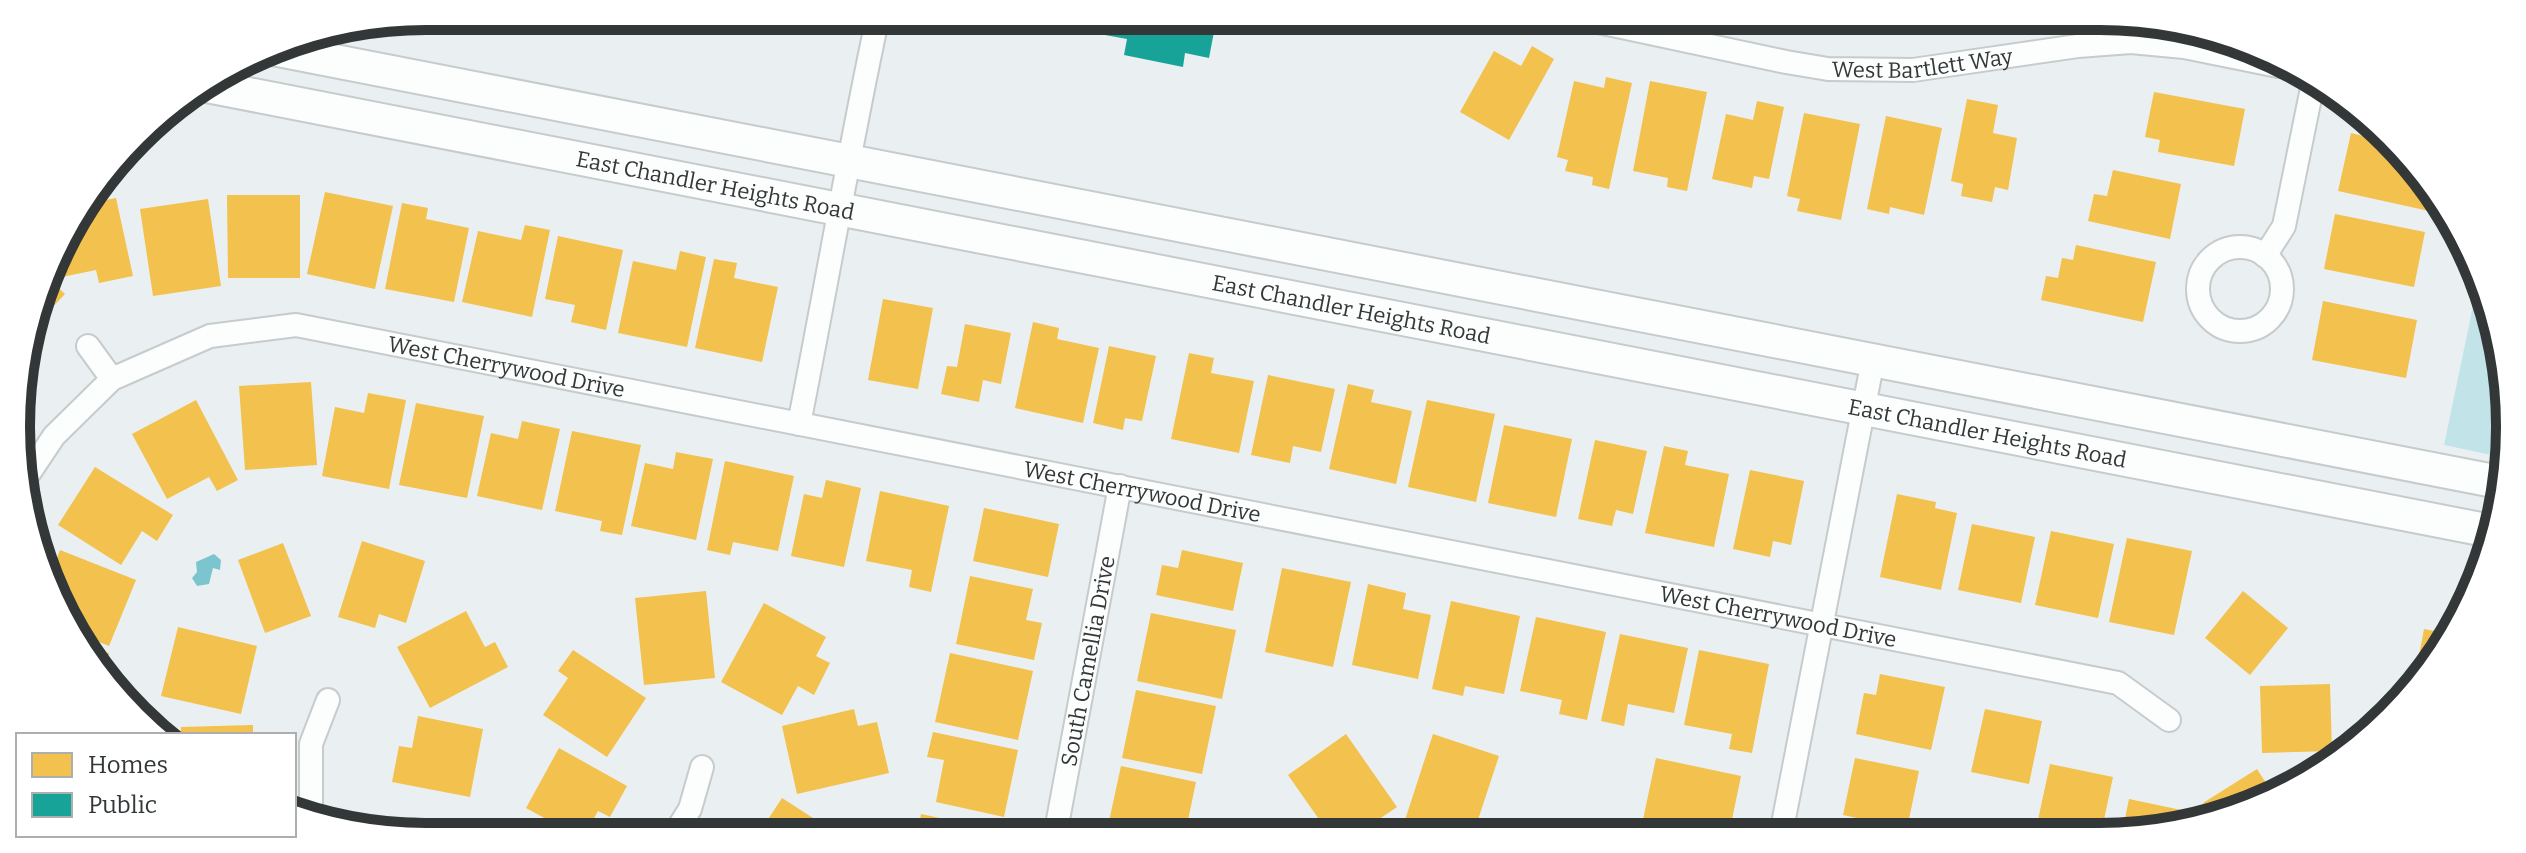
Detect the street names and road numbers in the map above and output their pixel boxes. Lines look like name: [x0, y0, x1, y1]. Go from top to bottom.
street label: West Bartlett Way: [1832, 42, 2015, 84]
street label: East Chandler Heights Road: [574, 145, 857, 225]
street label: East Chandler Heights Road: [1210, 269, 1493, 349]
street label: West Cherrywood Drive: [386, 330, 627, 403]
street label: East Chandler Heights Road: [1846, 393, 2129, 473]
street label: West Cherrywood Drive: [1021, 455, 1263, 528]
street label: South Camellia Drive: [1055, 554, 1120, 768]
street label: West Cherrywood Drive: [1657, 580, 1899, 653]

